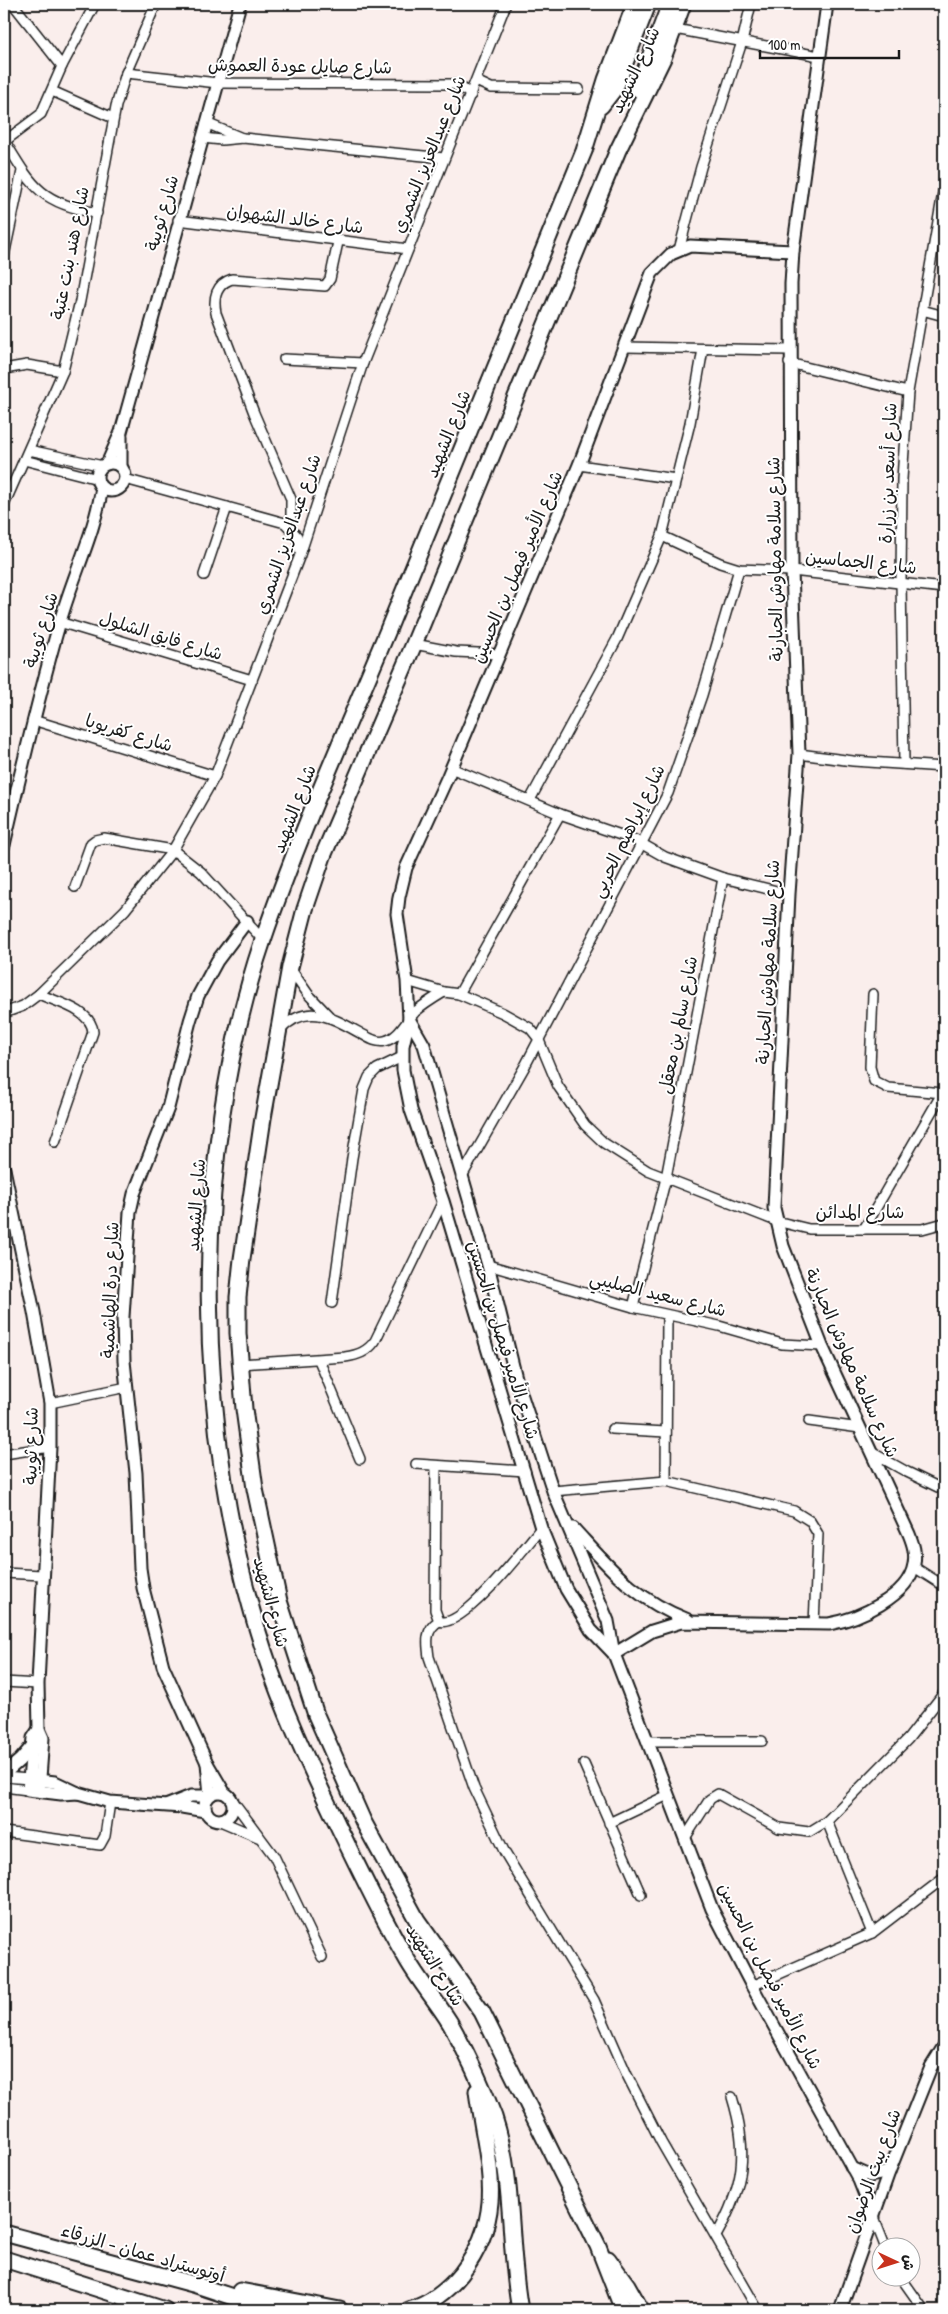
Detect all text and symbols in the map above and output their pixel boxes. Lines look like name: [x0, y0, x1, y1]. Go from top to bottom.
street label: شارع الشهيد: [604, 22, 666, 117]
scale bar: [760, 28, 899, 60]
text: 100 m: [768, 34, 801, 55]
street label: شارع صايل عودة العموش: [208, 51, 392, 80]
street label: شارع عبدالعزيز الشمري: [385, 71, 473, 237]
street label: شارع ثويبة: [139, 172, 184, 254]
street label: شارع هند بنت عتبة: [44, 184, 95, 322]
street label: شارع خالد الشهوان: [225, 198, 365, 239]
street label: شارع الشهيد: [419, 386, 477, 482]
street label: شارع أسعد بن زرارة: [873, 402, 902, 544]
street label: شارع عبدالعزيز الشمري: [248, 450, 328, 618]
street label: شارع سلامة مهاوش الحبارنة: [760, 456, 789, 662]
street label: شارع الأمير فيصل بن الحسين: [465, 467, 568, 667]
street label: شارع الجماسين: [804, 543, 918, 580]
street label: شارع ثويبة: [17, 589, 64, 671]
street label: شارع فايق الشلول: [96, 605, 226, 666]
street label: شارع كفريوبا: [82, 707, 176, 758]
street label: شارع إبراهيم الحربي: [584, 760, 674, 903]
street label: شارع الشهيد: [265, 761, 322, 857]
street label: شارع سلامة مهاوش الحبارنة: [750, 859, 785, 1065]
street label: شارع سالم بن معقل: [652, 954, 705, 1097]
street label: شارع الشهيد: [180, 1158, 211, 1252]
street label: شارع المدائن: [816, 1199, 904, 1224]
street label: شارع درة الهاشمية: [95, 1221, 124, 1359]
street label: شارع الأمير فيصل بن الحسين: [461, 1237, 546, 1442]
street label: شارع سعيد الصليبي: [586, 1264, 729, 1326]
street label: شارع سلامة مهاوش الحبارنة: [799, 1264, 906, 1461]
street label: شارع ثويبة: [17, 1407, 44, 1485]
street label: شارع الشهيد: [247, 1554, 296, 1650]
street label: شارع الأمير فيصل بن الحسين: [712, 1878, 828, 2073]
street label: شارع الشهيد: [400, 1919, 471, 2011]
street label: شارع بيت الرضوان: [838, 2105, 907, 2236]
street label: أوتوستراد عمان - الزرقاء: [58, 2217, 229, 2288]
north arrow: [870, 2236, 920, 2286]
text: ش: [899, 2255, 919, 2271]

